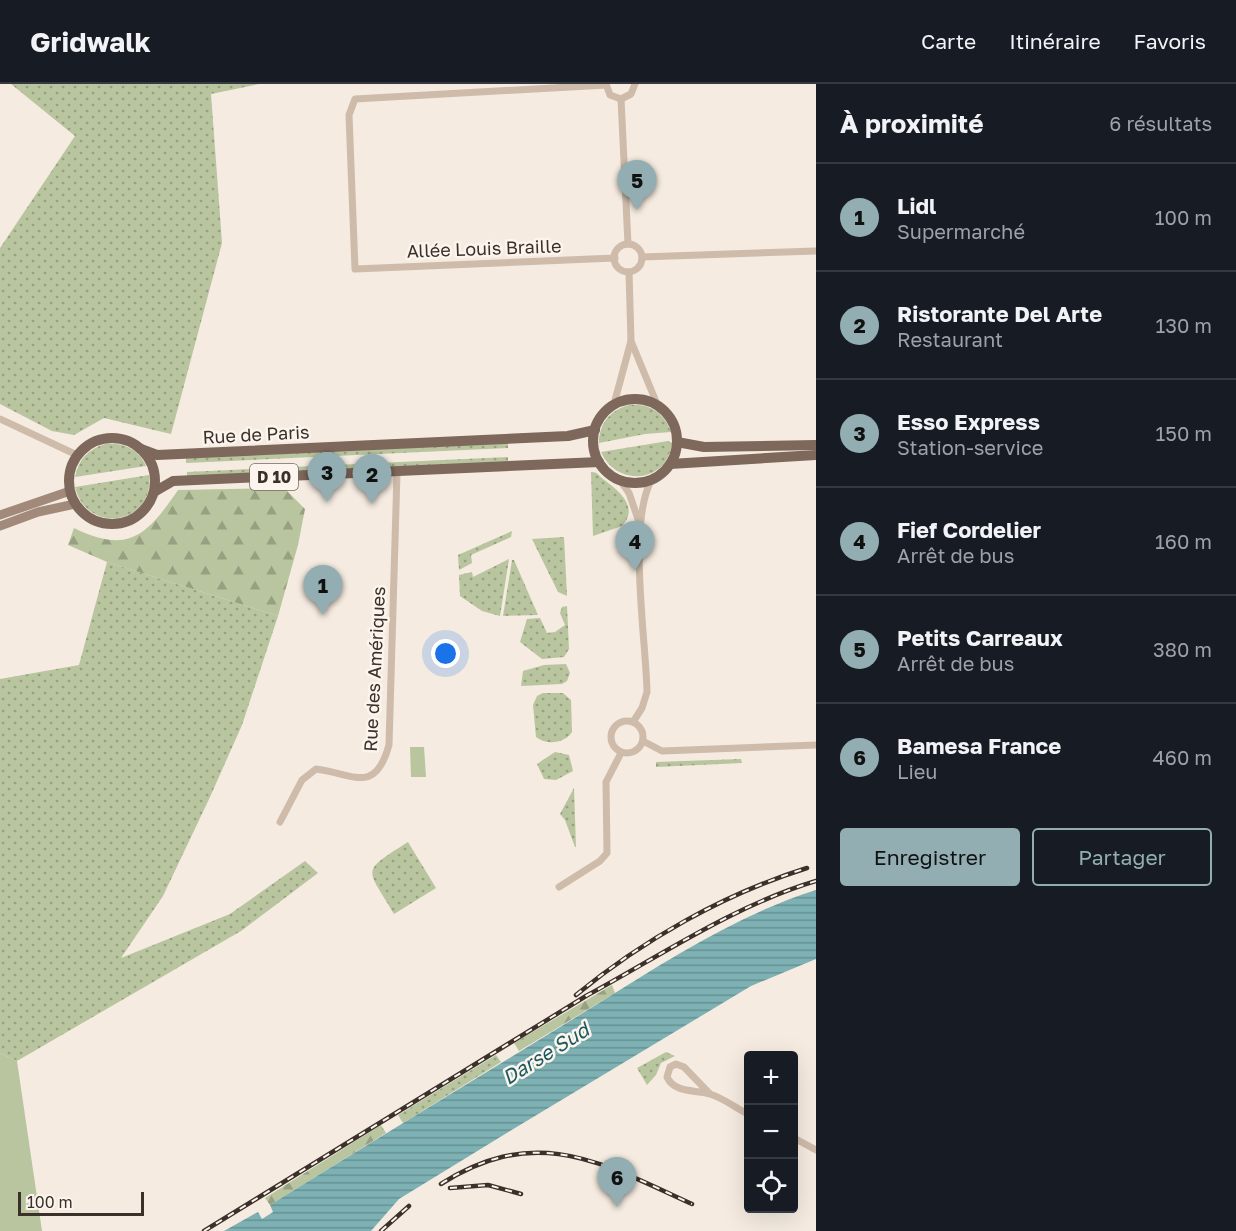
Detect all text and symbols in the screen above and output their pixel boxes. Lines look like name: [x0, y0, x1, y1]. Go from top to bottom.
text: Gridwalk: [30, 25, 151, 58]
text: Carte: [921, 28, 976, 54]
text: Itinéraire: [1009, 28, 1101, 54]
text: Favoris: [1134, 28, 1206, 54]
text: À proximité: [840, 108, 984, 139]
text: 6 résultats: [1109, 111, 1212, 135]
pin: 5: [618, 160, 656, 210]
text: Lidl: [897, 192, 936, 219]
text: 1: [854, 205, 865, 229]
text: 100 m: [1155, 205, 1212, 229]
text: Supermarché: [897, 219, 1025, 243]
street label: Allée Louis Braille: [406, 234, 562, 262]
text: Ristorante Del Arte: [897, 300, 1102, 327]
text: 2: [853, 313, 866, 337]
text: 130 m: [1156, 313, 1212, 337]
text: Restaurant: [897, 327, 1003, 351]
text: Esso Express: [897, 408, 1040, 435]
street label: Rue de Paris: [202, 420, 310, 448]
text: 3: [853, 421, 866, 445]
text: 150 m: [1156, 421, 1212, 445]
text: Station-service: [897, 435, 1043, 459]
pin: 3: [308, 452, 346, 502]
pin: 2: [352, 454, 392, 504]
road number: D 10: [250, 464, 298, 490]
text: Fief Cordelier: [897, 516, 1041, 543]
pin: 4: [616, 522, 654, 571]
text: 4: [853, 529, 866, 553]
text: 160 m: [1155, 529, 1212, 553]
text: Arrêt de bus: [897, 543, 1014, 567]
pin: 1: [304, 566, 342, 615]
street label: Rue des Amériques: [359, 586, 389, 752]
text: Petits Carreaux: [897, 624, 1063, 651]
text: 5: [853, 637, 866, 661]
text: 380 m: [1153, 637, 1212, 661]
your location: [431, 639, 460, 668]
text: Arrêt de bus: [897, 651, 1014, 675]
text: Bamesa France: [897, 732, 1061, 759]
text: 6: [853, 745, 866, 769]
text: 460 m: [1153, 745, 1212, 769]
text: Lieu: [897, 759, 937, 783]
button: Enregistrer: [840, 828, 1020, 886]
button: Partager: [1032, 828, 1212, 886]
water label: Darse Sud: [497, 1016, 595, 1089]
map controls: [744, 1051, 798, 1213]
button: +: [744, 1051, 798, 1105]
button: −: [744, 1105, 798, 1159]
pin: 6: [598, 1158, 636, 1207]
button: locate: [744, 1159, 798, 1213]
scale bar: [18, 1189, 144, 1216]
text: 100 m: [27, 1192, 73, 1212]

